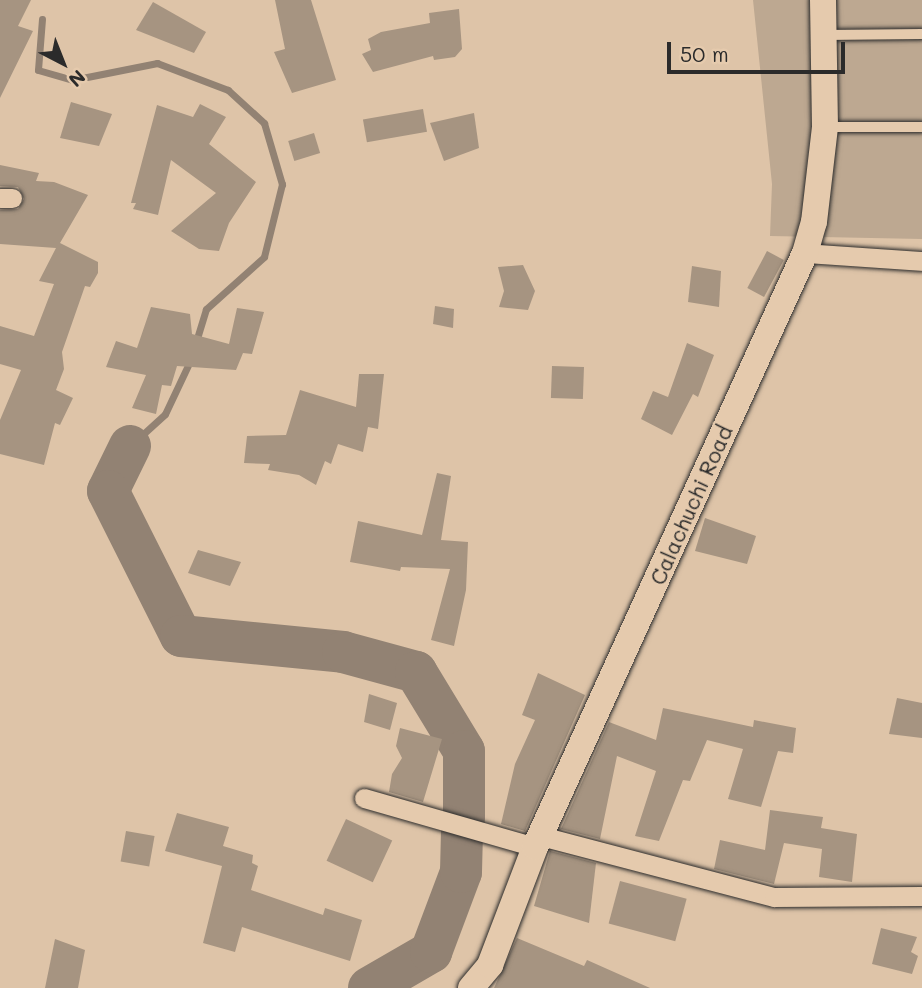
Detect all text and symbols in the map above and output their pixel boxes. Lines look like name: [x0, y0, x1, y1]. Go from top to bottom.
north arrow: [28, 28, 98, 98]
scale bar: [670, 28, 848, 72]
text: 50 m: [680, 40, 729, 67]
text: N: [64, 65, 91, 93]
street label: Calachuchi Road: [645, 421, 737, 589]

